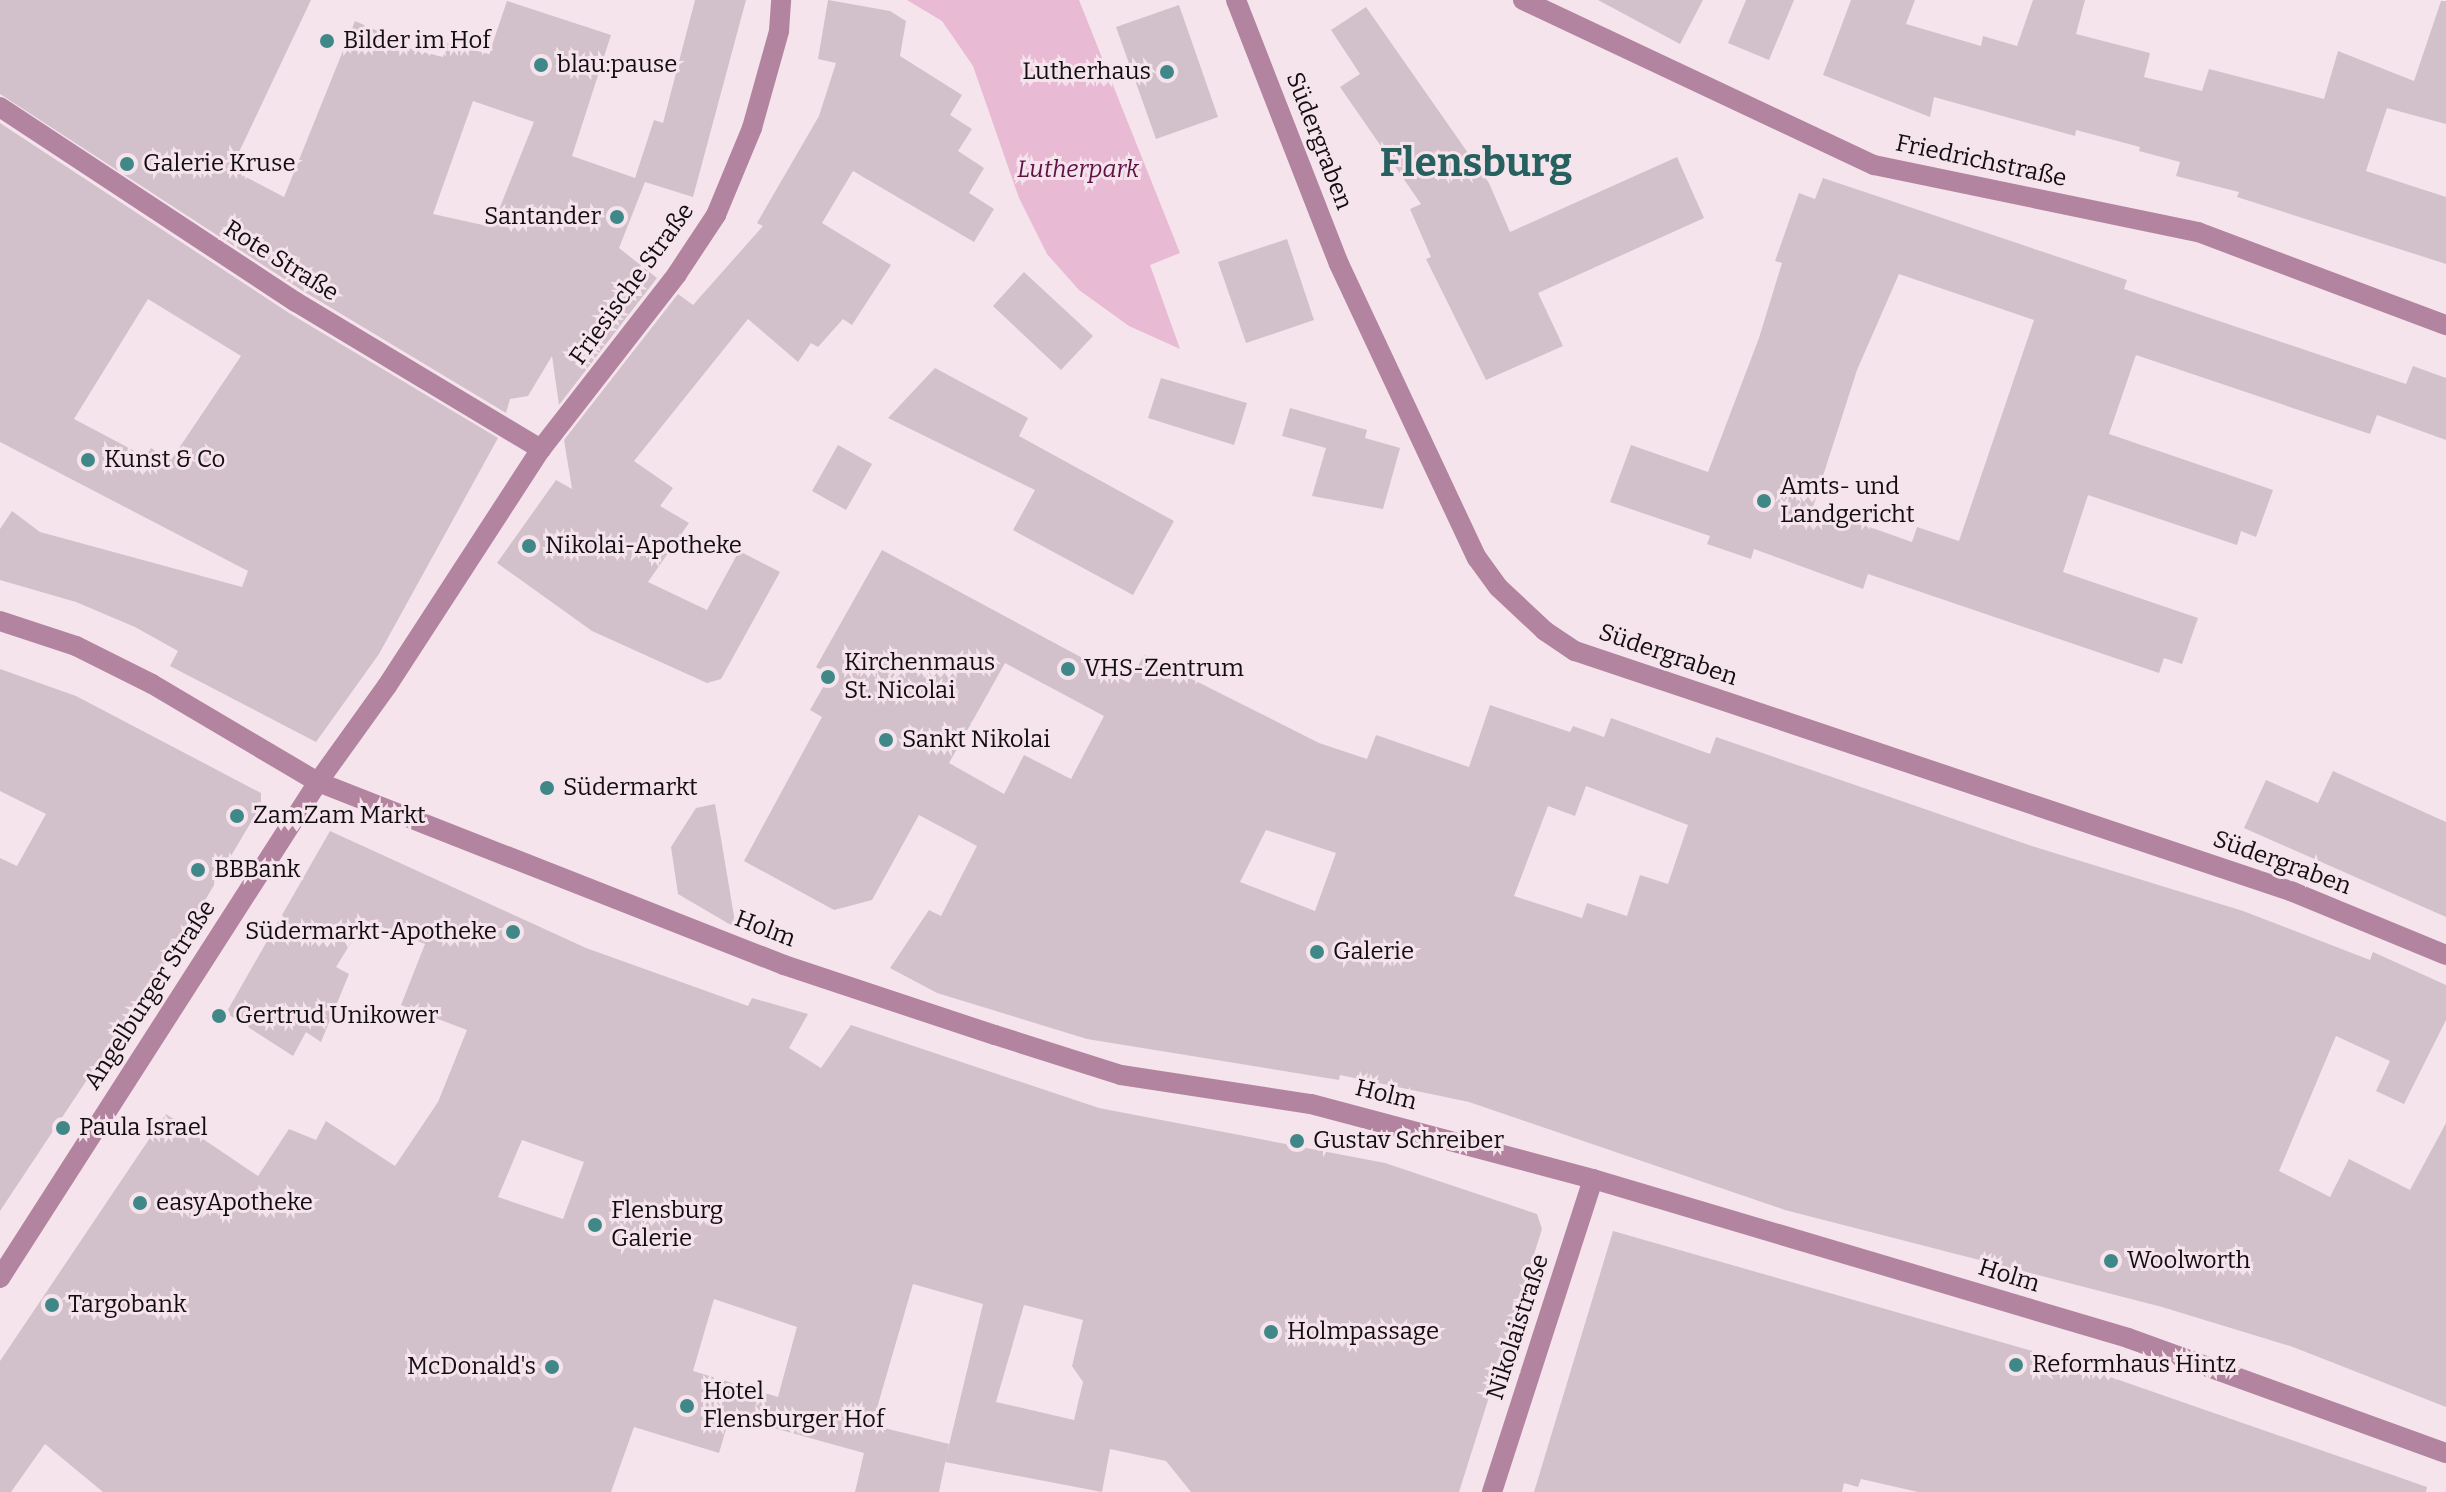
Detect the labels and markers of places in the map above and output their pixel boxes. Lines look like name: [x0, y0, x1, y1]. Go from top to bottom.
place label: Bilder im Hof: [343, 27, 491, 55]
marker: Bilder im Hof: [318, 32, 336, 50]
place label: blau:pause: [557, 51, 677, 79]
marker: blau:pause: [532, 56, 550, 74]
place label: Lutherhaus: [1022, 58, 1151, 86]
marker: Lutherhaus: [1158, 63, 1176, 81]
place label: Galerie Kruse: [143, 150, 296, 178]
marker: Galerie Kruse: [118, 155, 136, 173]
place label: Santander: [484, 203, 601, 231]
marker: Santander: [608, 208, 626, 226]
place label: Kunst & Co: [104, 446, 225, 474]
marker: Kunst & Co: [79, 451, 97, 469]
place label: Amts- und Landgericht: [1780, 473, 1915, 529]
marker: Amts- und Landgericht: [1755, 492, 1773, 510]
place label: Nikolai-Apotheke: [545, 532, 742, 560]
marker: Nikolai-Apotheke: [520, 537, 538, 555]
place label: Kirchenmaus St. Nicolai: [844, 649, 995, 705]
place label: VHS-Zentrum: [1084, 655, 1244, 683]
marker: VHS-Zentrum: [1059, 660, 1077, 678]
marker: Kirchenmaus St. Nicolai: [819, 668, 837, 686]
place label: Sankt Nikolai: [902, 726, 1050, 754]
marker: Sankt Nikolai: [877, 731, 895, 749]
place label: Südermarkt: [563, 774, 698, 802]
marker: Südermarkt: [538, 779, 556, 797]
place label: ZamZam Markt: [253, 802, 426, 830]
marker: ZamZam Markt: [228, 807, 246, 825]
place label: BBBank: [214, 856, 300, 884]
marker: BBBank: [189, 861, 207, 879]
place label: Südermarkt-Apotheke: [245, 918, 497, 946]
marker: Südermarkt-Apotheke: [504, 923, 522, 941]
place label: Galerie: [1333, 938, 1414, 966]
marker: Galerie: [1308, 943, 1326, 961]
place label: Gertrud Unikower: [235, 1002, 438, 1030]
marker: Gertrud Unikower: [210, 1007, 228, 1025]
place label: Paula Israel: [79, 1114, 208, 1142]
marker: Paula Israel: [54, 1119, 72, 1137]
place label: Gustav Schreiber: [1313, 1127, 1504, 1155]
marker: Gustav Schreiber: [1288, 1132, 1306, 1150]
place label: easyApotheke: [156, 1189, 313, 1217]
marker: easyApotheke: [131, 1194, 149, 1212]
place label: Flensburg Galerie: [611, 1197, 723, 1253]
marker: Flensburg Galerie: [586, 1216, 604, 1234]
place label: Woolworth: [2127, 1247, 2250, 1275]
marker: Woolworth: [2102, 1252, 2120, 1270]
place label: Targobank: [68, 1291, 187, 1319]
marker: Targobank: [43, 1296, 61, 1314]
place label: Holmpassage: [1287, 1318, 1439, 1346]
marker: Holmpassage: [1262, 1323, 1280, 1341]
place label: Reformhaus Hintz: [2032, 1351, 2236, 1379]
place label: McDonald's: [407, 1353, 536, 1381]
marker: Reformhaus Hintz: [2007, 1356, 2025, 1374]
marker: McDonald's: [543, 1358, 561, 1376]
place label: Hotel Flensburger Hof: [703, 1378, 884, 1434]
marker: Hotel Flensburger Hof: [678, 1397, 696, 1415]

